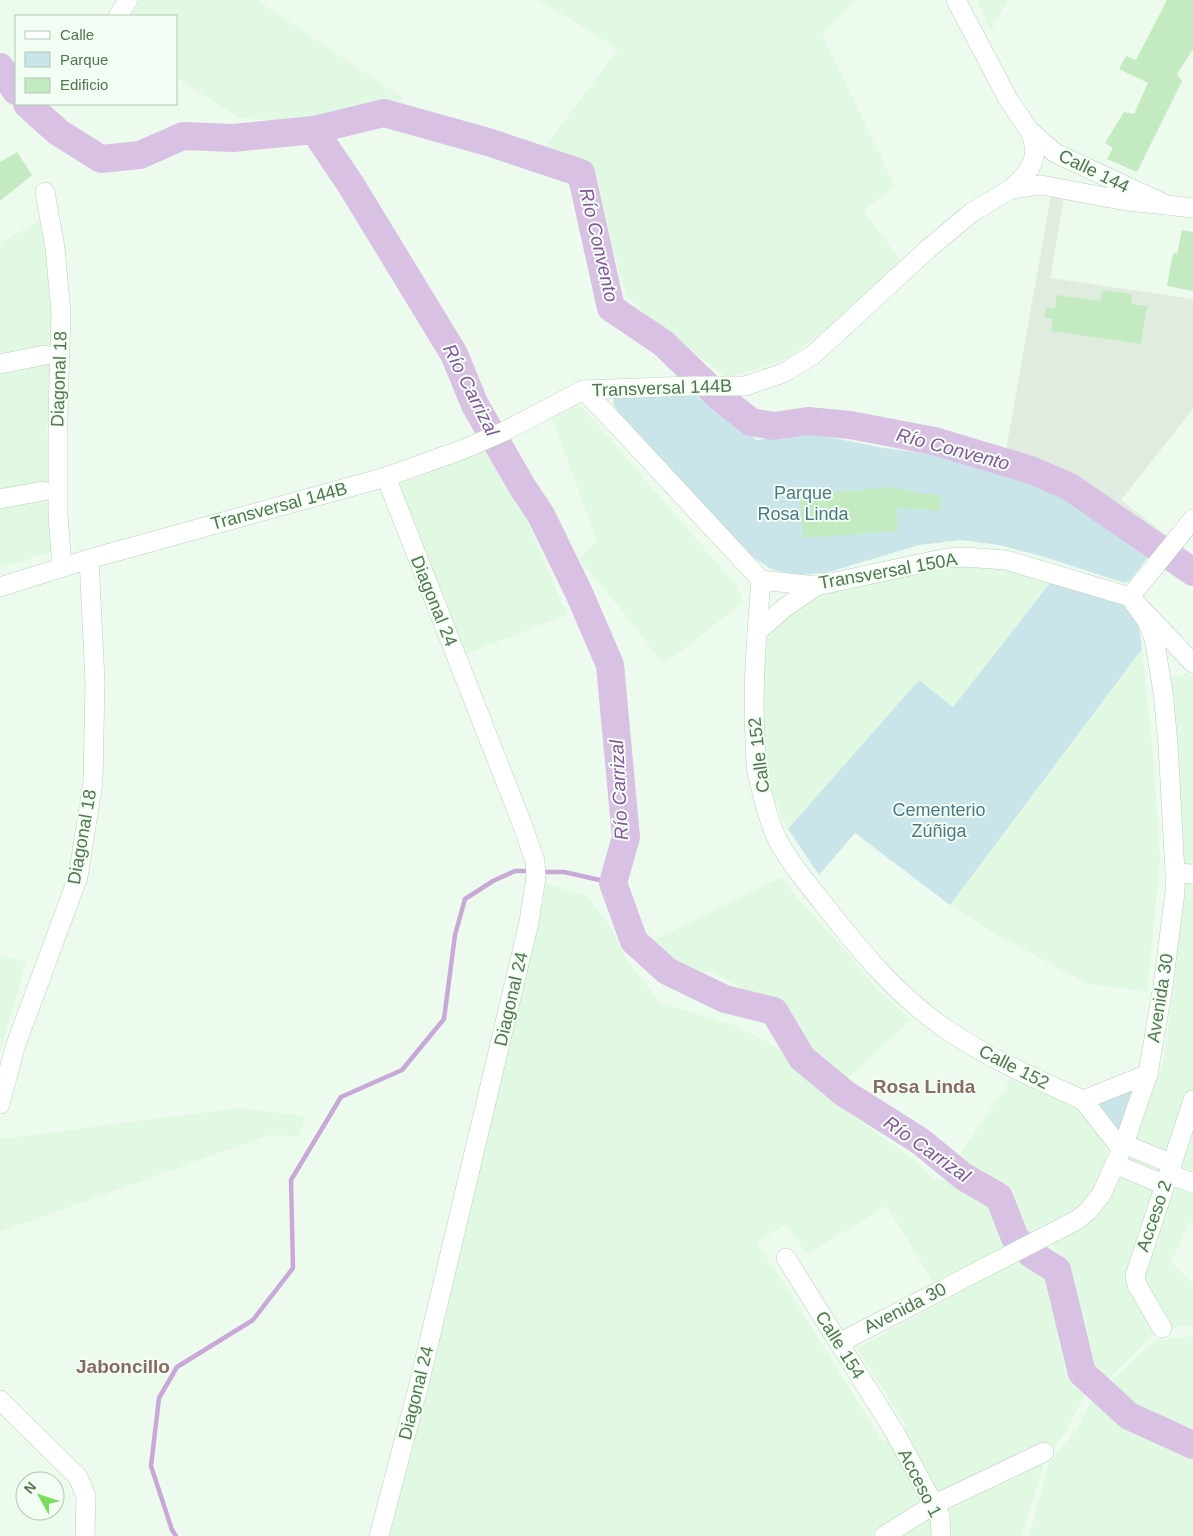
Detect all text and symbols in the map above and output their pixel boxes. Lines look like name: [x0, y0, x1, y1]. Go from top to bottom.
legend: [15, 15, 178, 105]
text: Calle: [60, 26, 94, 43]
text: Parque: [60, 51, 108, 68]
text: Edificio: [60, 76, 108, 93]
street label: Calle 144: [1055, 145, 1133, 197]
water label: Río Convento: [576, 186, 622, 304]
street label: Diagonal 18: [47, 331, 71, 427]
water label: Río Carrizal: [439, 341, 503, 440]
street label: Transversal 144B: [591, 376, 733, 400]
water label: Río Convento: [894, 424, 1012, 474]
street label: Transversal 144B: [209, 478, 349, 534]
park label: Parque Rosa Linda: [757, 483, 850, 524]
street label: Transversal 150A: [817, 549, 959, 593]
street label: Diagonal 24: [407, 553, 461, 649]
street label: Calle 152: [744, 716, 774, 794]
water label: Río Carrizal: [606, 739, 632, 841]
street label: Diagonal 18: [64, 788, 100, 886]
park label: Cementerio Zúñiga: [892, 800, 986, 841]
street label: Diagonal 24: [490, 950, 532, 1048]
street label: Avenida 30: [1143, 952, 1177, 1044]
street label: Calle 152: [976, 1041, 1052, 1093]
district label: Rosa Linda: [873, 1076, 976, 1097]
water label: Río Carrizal: [880, 1112, 975, 1187]
street label: Acceso 2: [1132, 1178, 1176, 1254]
street label: Avenida 30: [860, 1279, 950, 1337]
street label: Calle 154: [811, 1307, 869, 1383]
street label: Diagonal 24: [395, 1344, 437, 1442]
district label: Jaboncillo: [76, 1356, 170, 1377]
street label: Acceso 1: [894, 1445, 946, 1521]
north arrow: [15, 1471, 65, 1521]
text: N: [21, 1479, 39, 1497]

